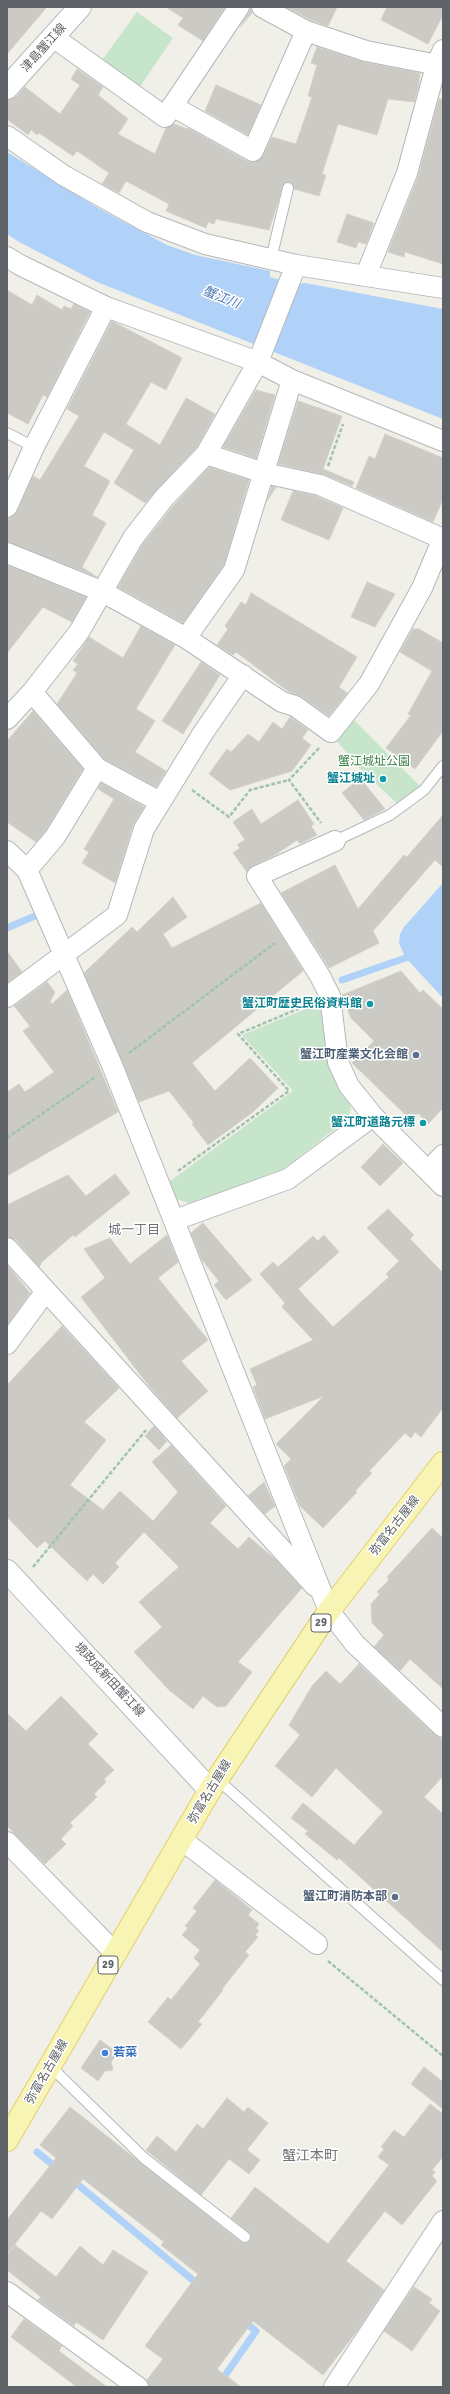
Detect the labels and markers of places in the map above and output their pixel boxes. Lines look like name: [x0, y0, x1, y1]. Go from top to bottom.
place label: 蟹江城址: [327, 772, 375, 786]
marker: 蟹江城址: [378, 774, 388, 784]
place label: 蟹江町歴史民俗資料館: [242, 997, 362, 1011]
marker: 蟹江町歴史民俗資料館: [365, 999, 375, 1009]
place label: 蟹江町産業文化会館: [300, 1048, 408, 1062]
marker: 蟹江町産業文化会館: [411, 1050, 421, 1060]
place label: 蟹江町道路元標: [331, 1116, 415, 1130]
marker: 蟹江町道路元標: [418, 1118, 428, 1128]
place label: 蟹江町消防本部: [303, 1890, 387, 1904]
marker: 蟹江町消防本部: [390, 1892, 400, 1902]
place label: 若菜: [113, 2046, 137, 2060]
marker: 若菜: [100, 2048, 110, 2058]

